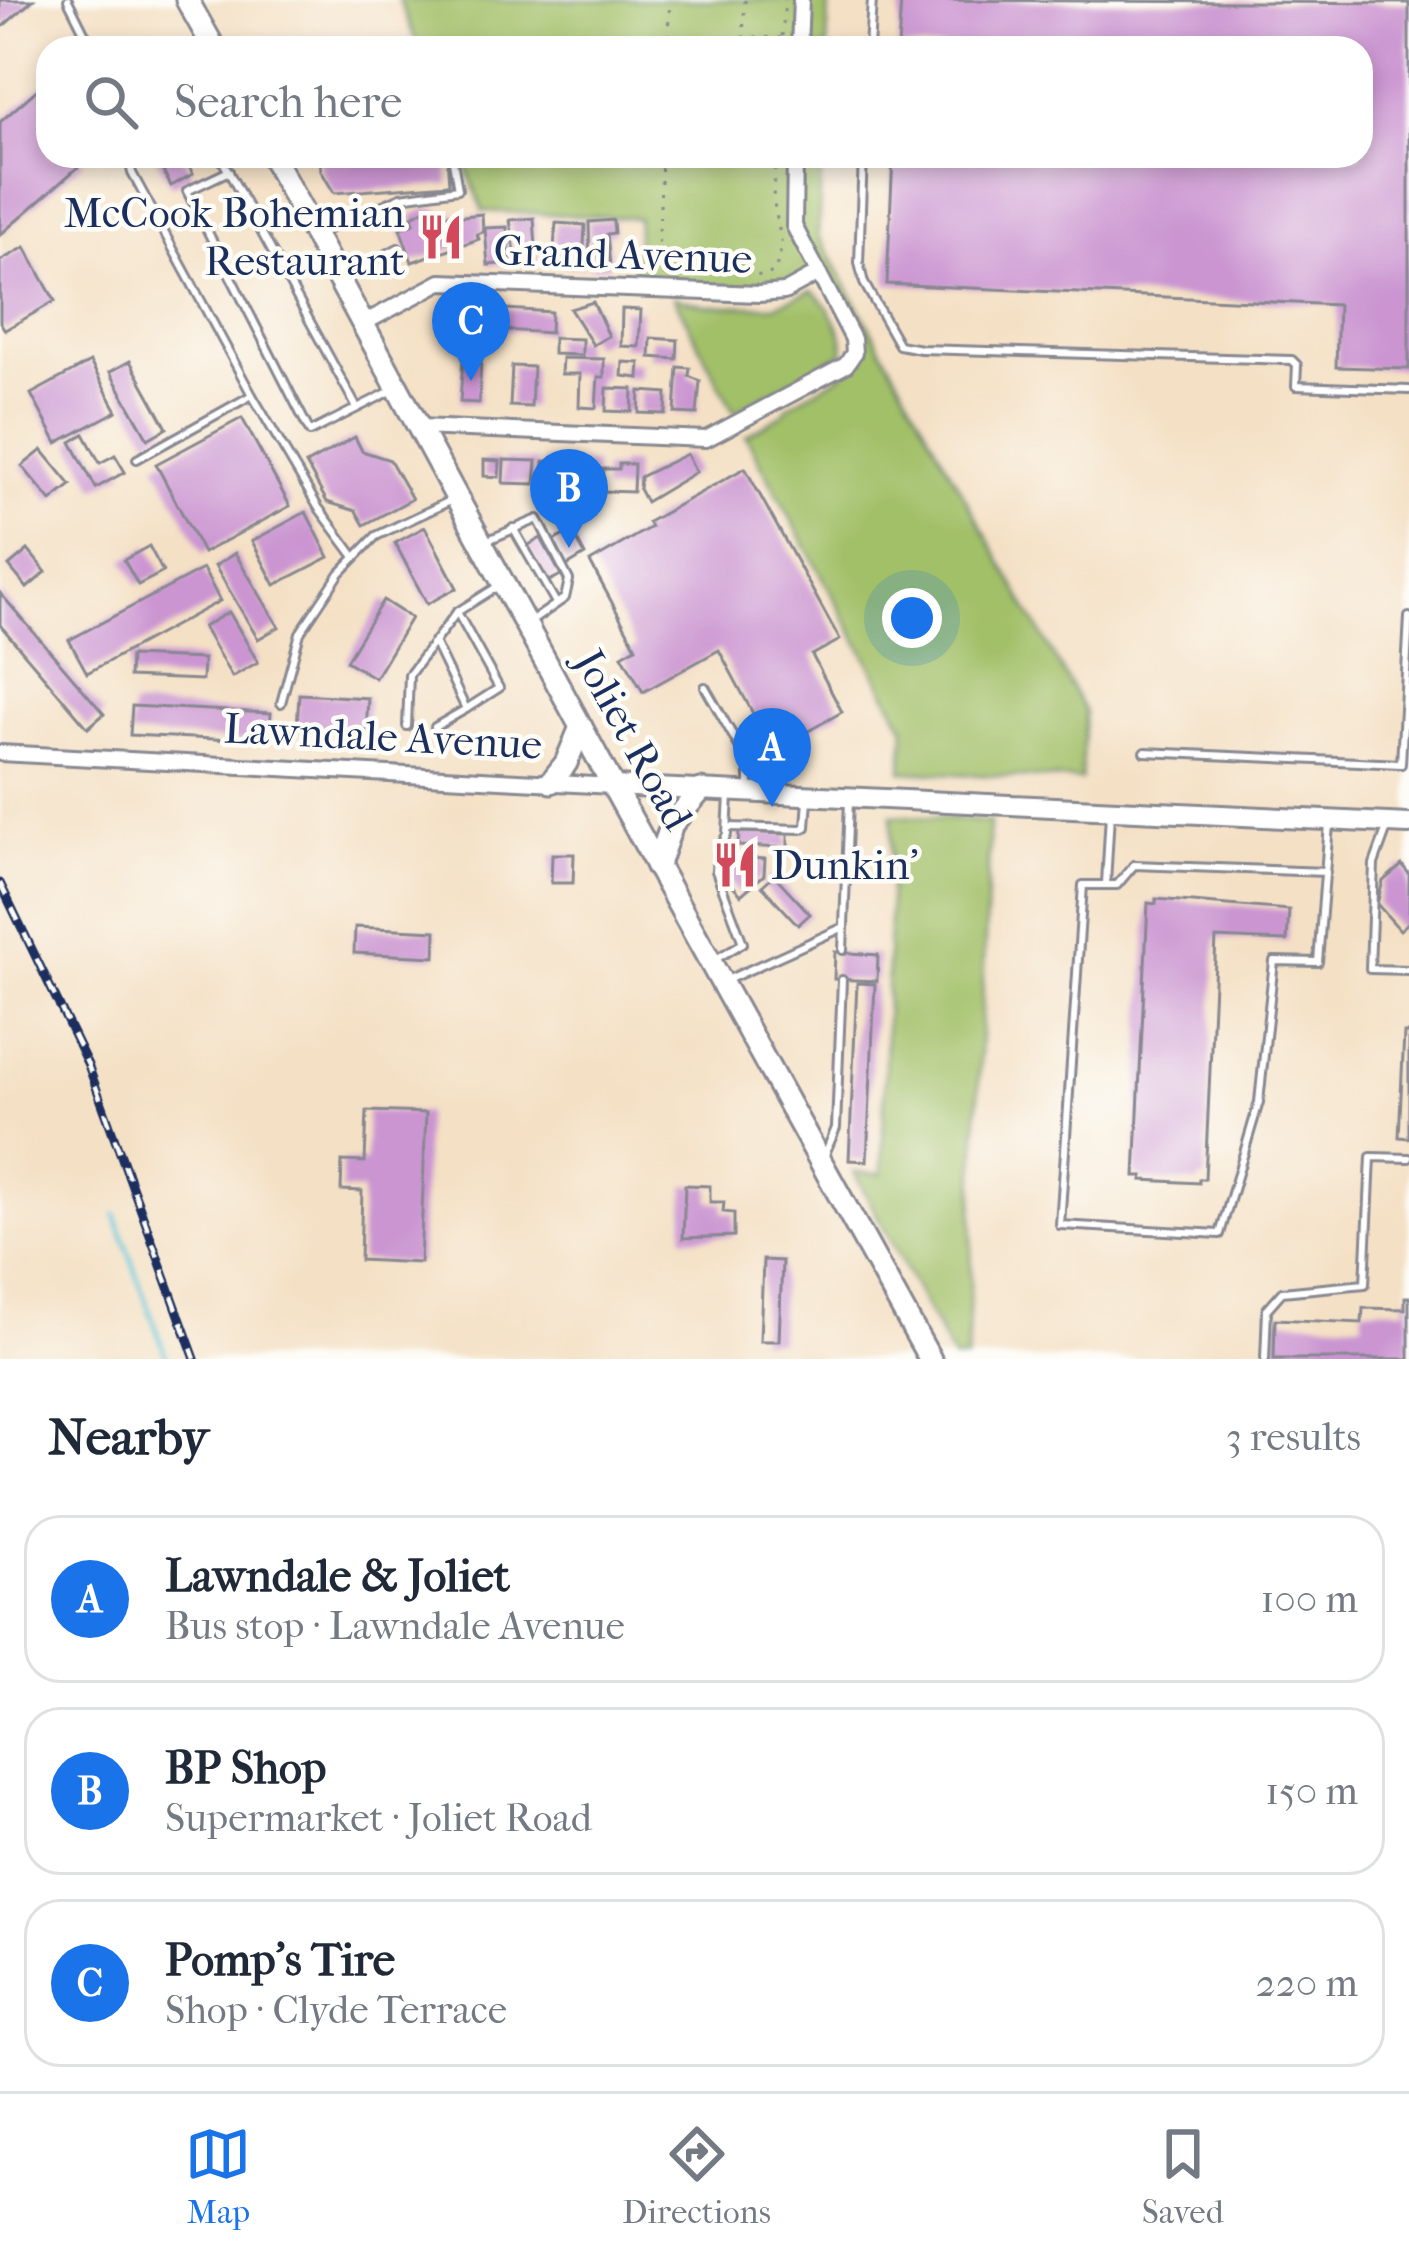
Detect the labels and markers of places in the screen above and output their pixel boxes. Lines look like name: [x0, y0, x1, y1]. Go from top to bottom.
place label: McCook Bohemian Restaurant: [64, 189, 405, 286]
restaurant icon: McCook Bohemian Restaurant: [416, 212, 466, 262]
pin: C: [432, 282, 510, 381]
pin: B: [530, 449, 608, 548]
pin: A: [733, 708, 811, 807]
restaurant icon: Dunkin': [710, 840, 760, 890]
place label: Dunkin': [771, 841, 918, 890]

